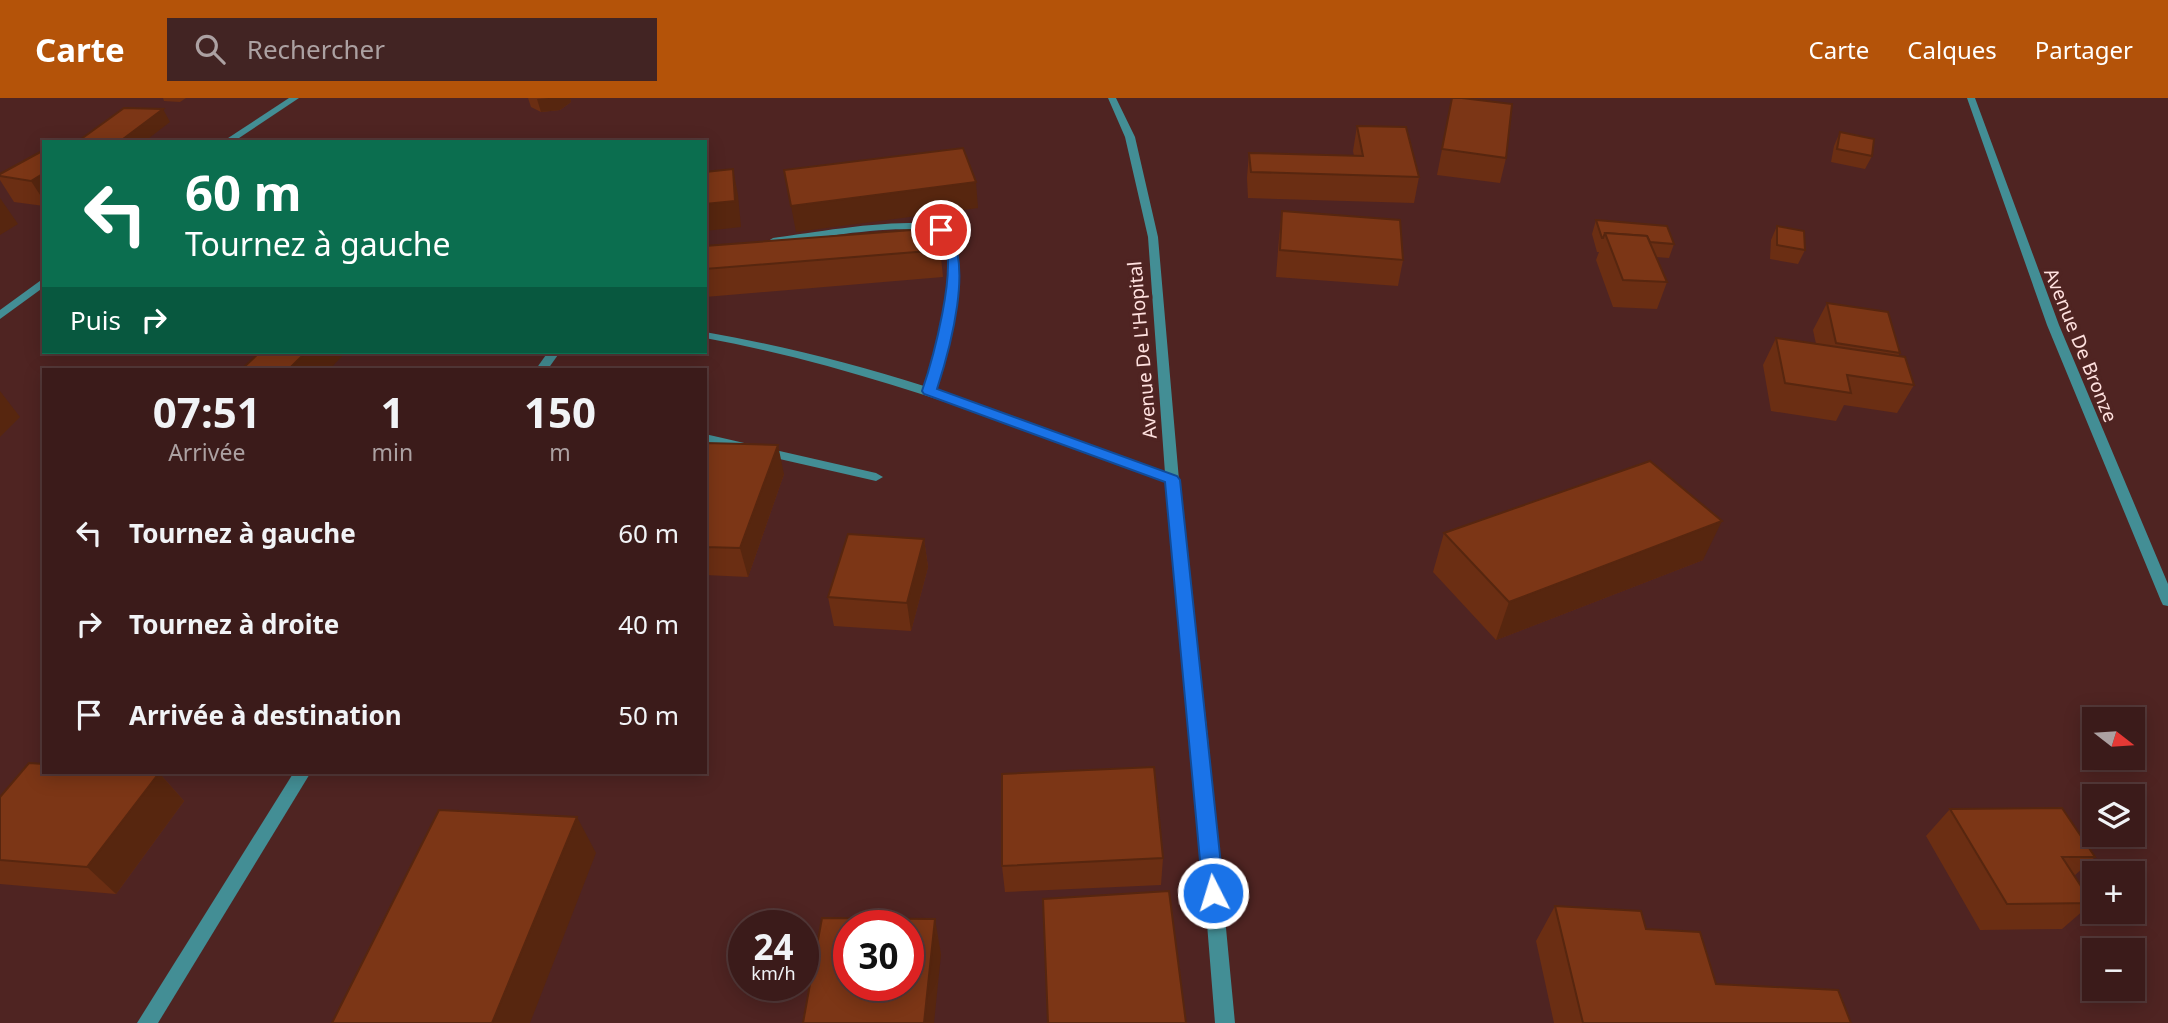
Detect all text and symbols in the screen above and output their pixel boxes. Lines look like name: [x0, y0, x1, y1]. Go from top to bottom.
search box: [167, 18, 657, 81]
text: Carte: [35, 27, 125, 72]
icon: search: [191, 30, 229, 68]
text: Rechercher: [247, 31, 385, 67]
text: Carte: [1809, 33, 1869, 66]
text: Calques: [1907, 33, 1997, 66]
text: Partager: [2035, 33, 2133, 66]
text: 60 m: [185, 159, 302, 225]
icon: left: [70, 168, 161, 259]
pin: [911, 200, 971, 260]
icon: arrive: [922, 211, 960, 249]
text: Tournez à gauche: [185, 222, 451, 265]
street label: Avenue De L'Hopital: [1121, 260, 1163, 440]
street label: Avenue De Bronze: [2038, 264, 2124, 426]
icon: right: [135, 301, 173, 339]
text: Puis: [70, 302, 121, 338]
text: 07:51: [153, 383, 261, 440]
text: 1: [380, 383, 404, 440]
text: 150: [524, 383, 596, 440]
text: Arrivée: [168, 436, 245, 468]
text: min: [372, 436, 413, 468]
text: m: [549, 436, 571, 468]
icon: left: [70, 514, 108, 552]
text: Tournez à gauche: [129, 515, 356, 551]
text: 60 m: [618, 515, 679, 551]
icon: right: [70, 605, 108, 643]
text: Tournez à droite: [129, 606, 339, 642]
text: 40 m: [618, 606, 679, 642]
icon: arrive: [70, 696, 108, 734]
text: Arrivée à destination: [129, 697, 402, 733]
text: 50 m: [618, 697, 679, 733]
north arrow: [2082, 707, 2146, 770]
map controls: [2082, 707, 2145, 1001]
button: layers: [2082, 784, 2145, 847]
position arrow: [1176, 856, 1250, 930]
button: +: [2082, 861, 2145, 924]
speed limit sign: 30: [833, 910, 924, 1001]
text: 24: [753, 923, 794, 970]
button: −: [2082, 938, 2145, 1001]
text: km/h: [751, 961, 796, 985]

